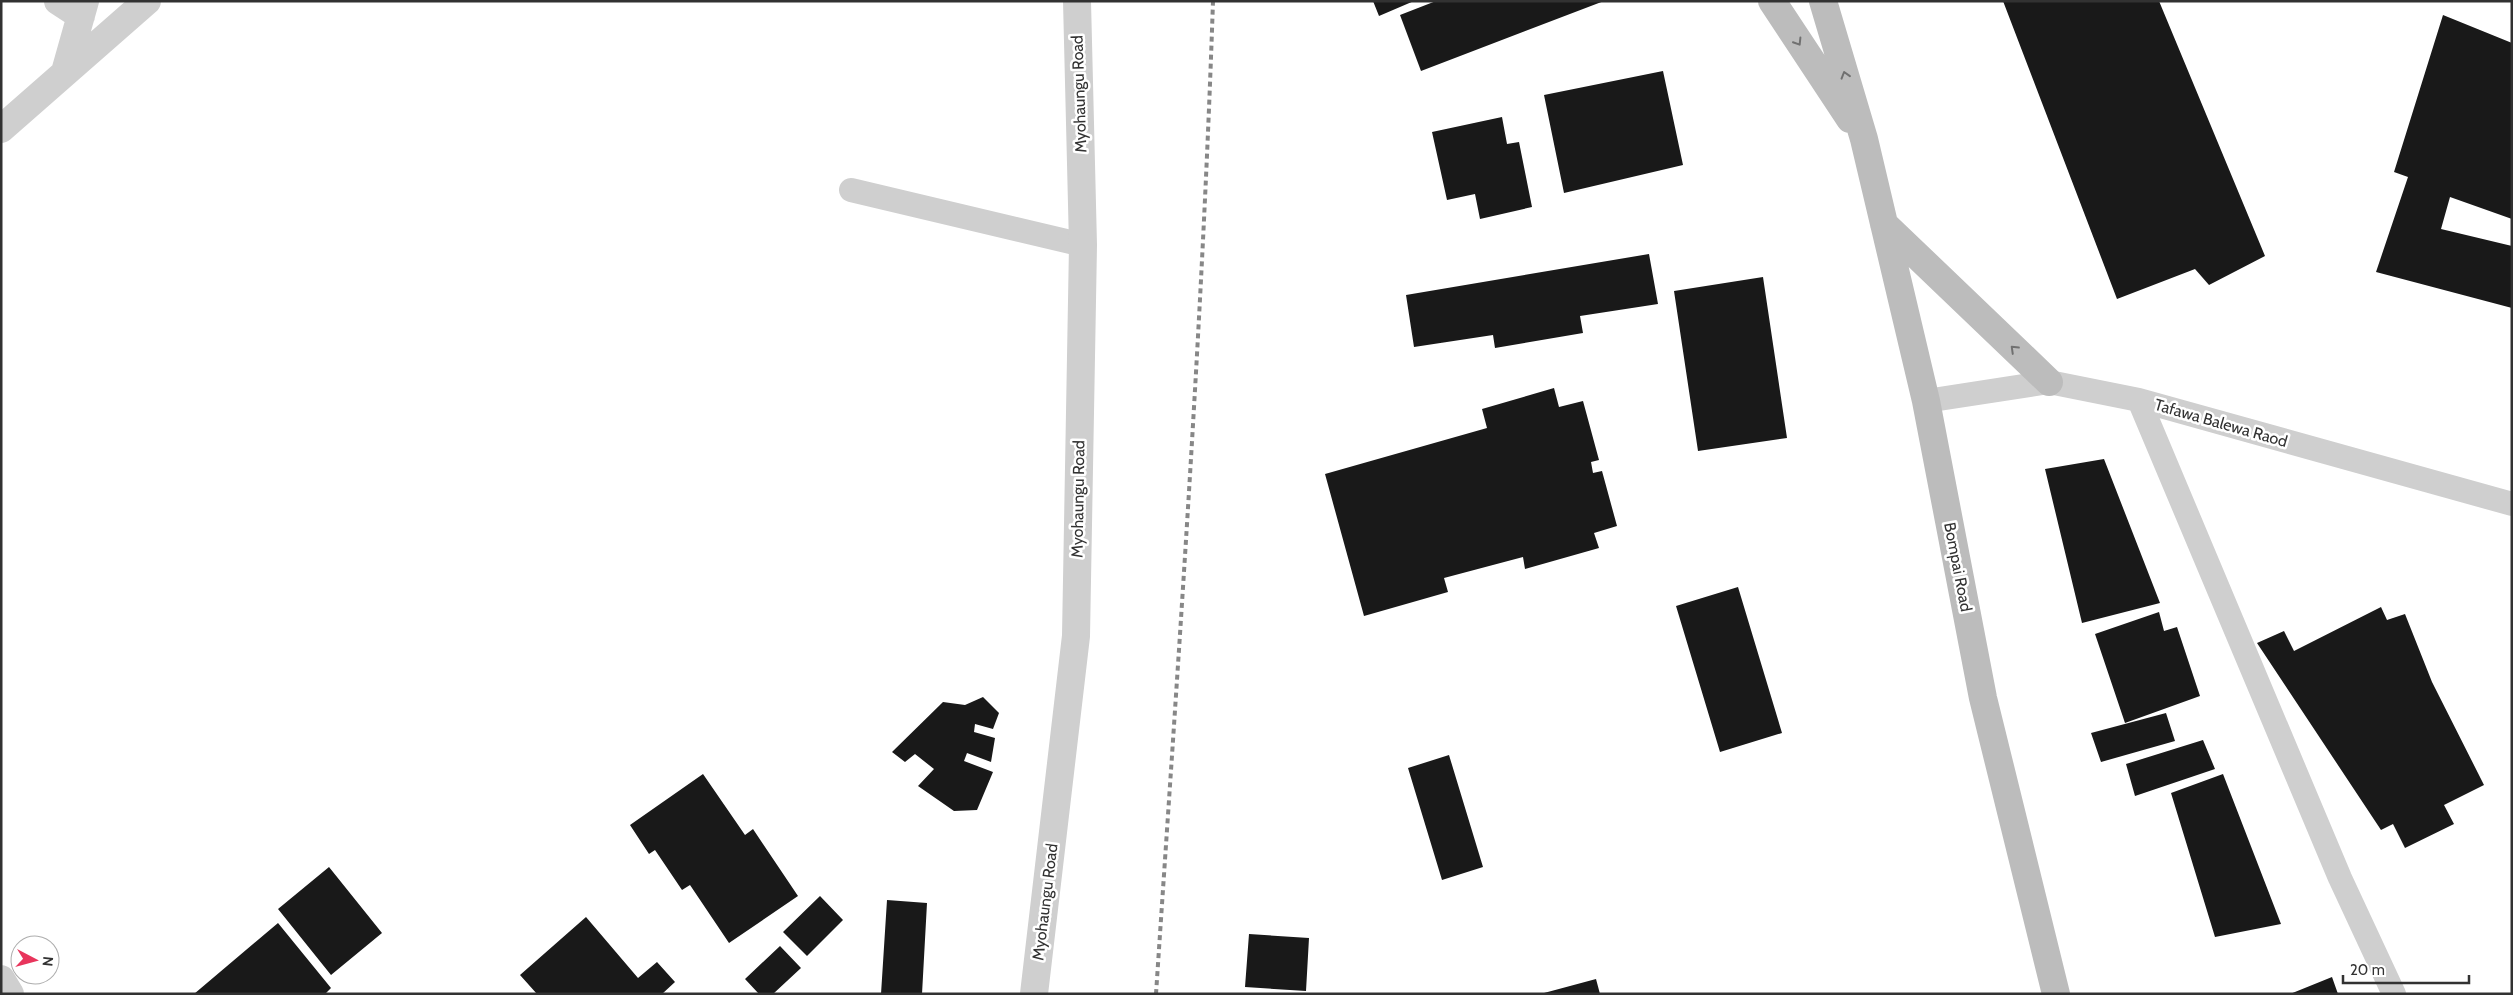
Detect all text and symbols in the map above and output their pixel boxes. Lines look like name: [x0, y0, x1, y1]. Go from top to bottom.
street label: Myohaungu Road: [1067, 35, 1091, 153]
one-way arrow: [1792, 37, 1801, 46]
one-way arrow: [1840, 72, 1850, 80]
one-way arrow: [2010, 345, 2019, 354]
street label: Tafawa Balewa Raod: [2152, 395, 2290, 451]
street label: Myohaungu Road: [1067, 440, 1089, 558]
street label: Bompai Road: [1940, 521, 1976, 613]
street label: Myohaungu Road: [1028, 842, 1062, 962]
north arrow: [10, 935, 60, 985]
scale bar: [2343, 952, 2469, 984]
text: N: [38, 955, 57, 967]
text: 20 m: [2350, 961, 2385, 979]

